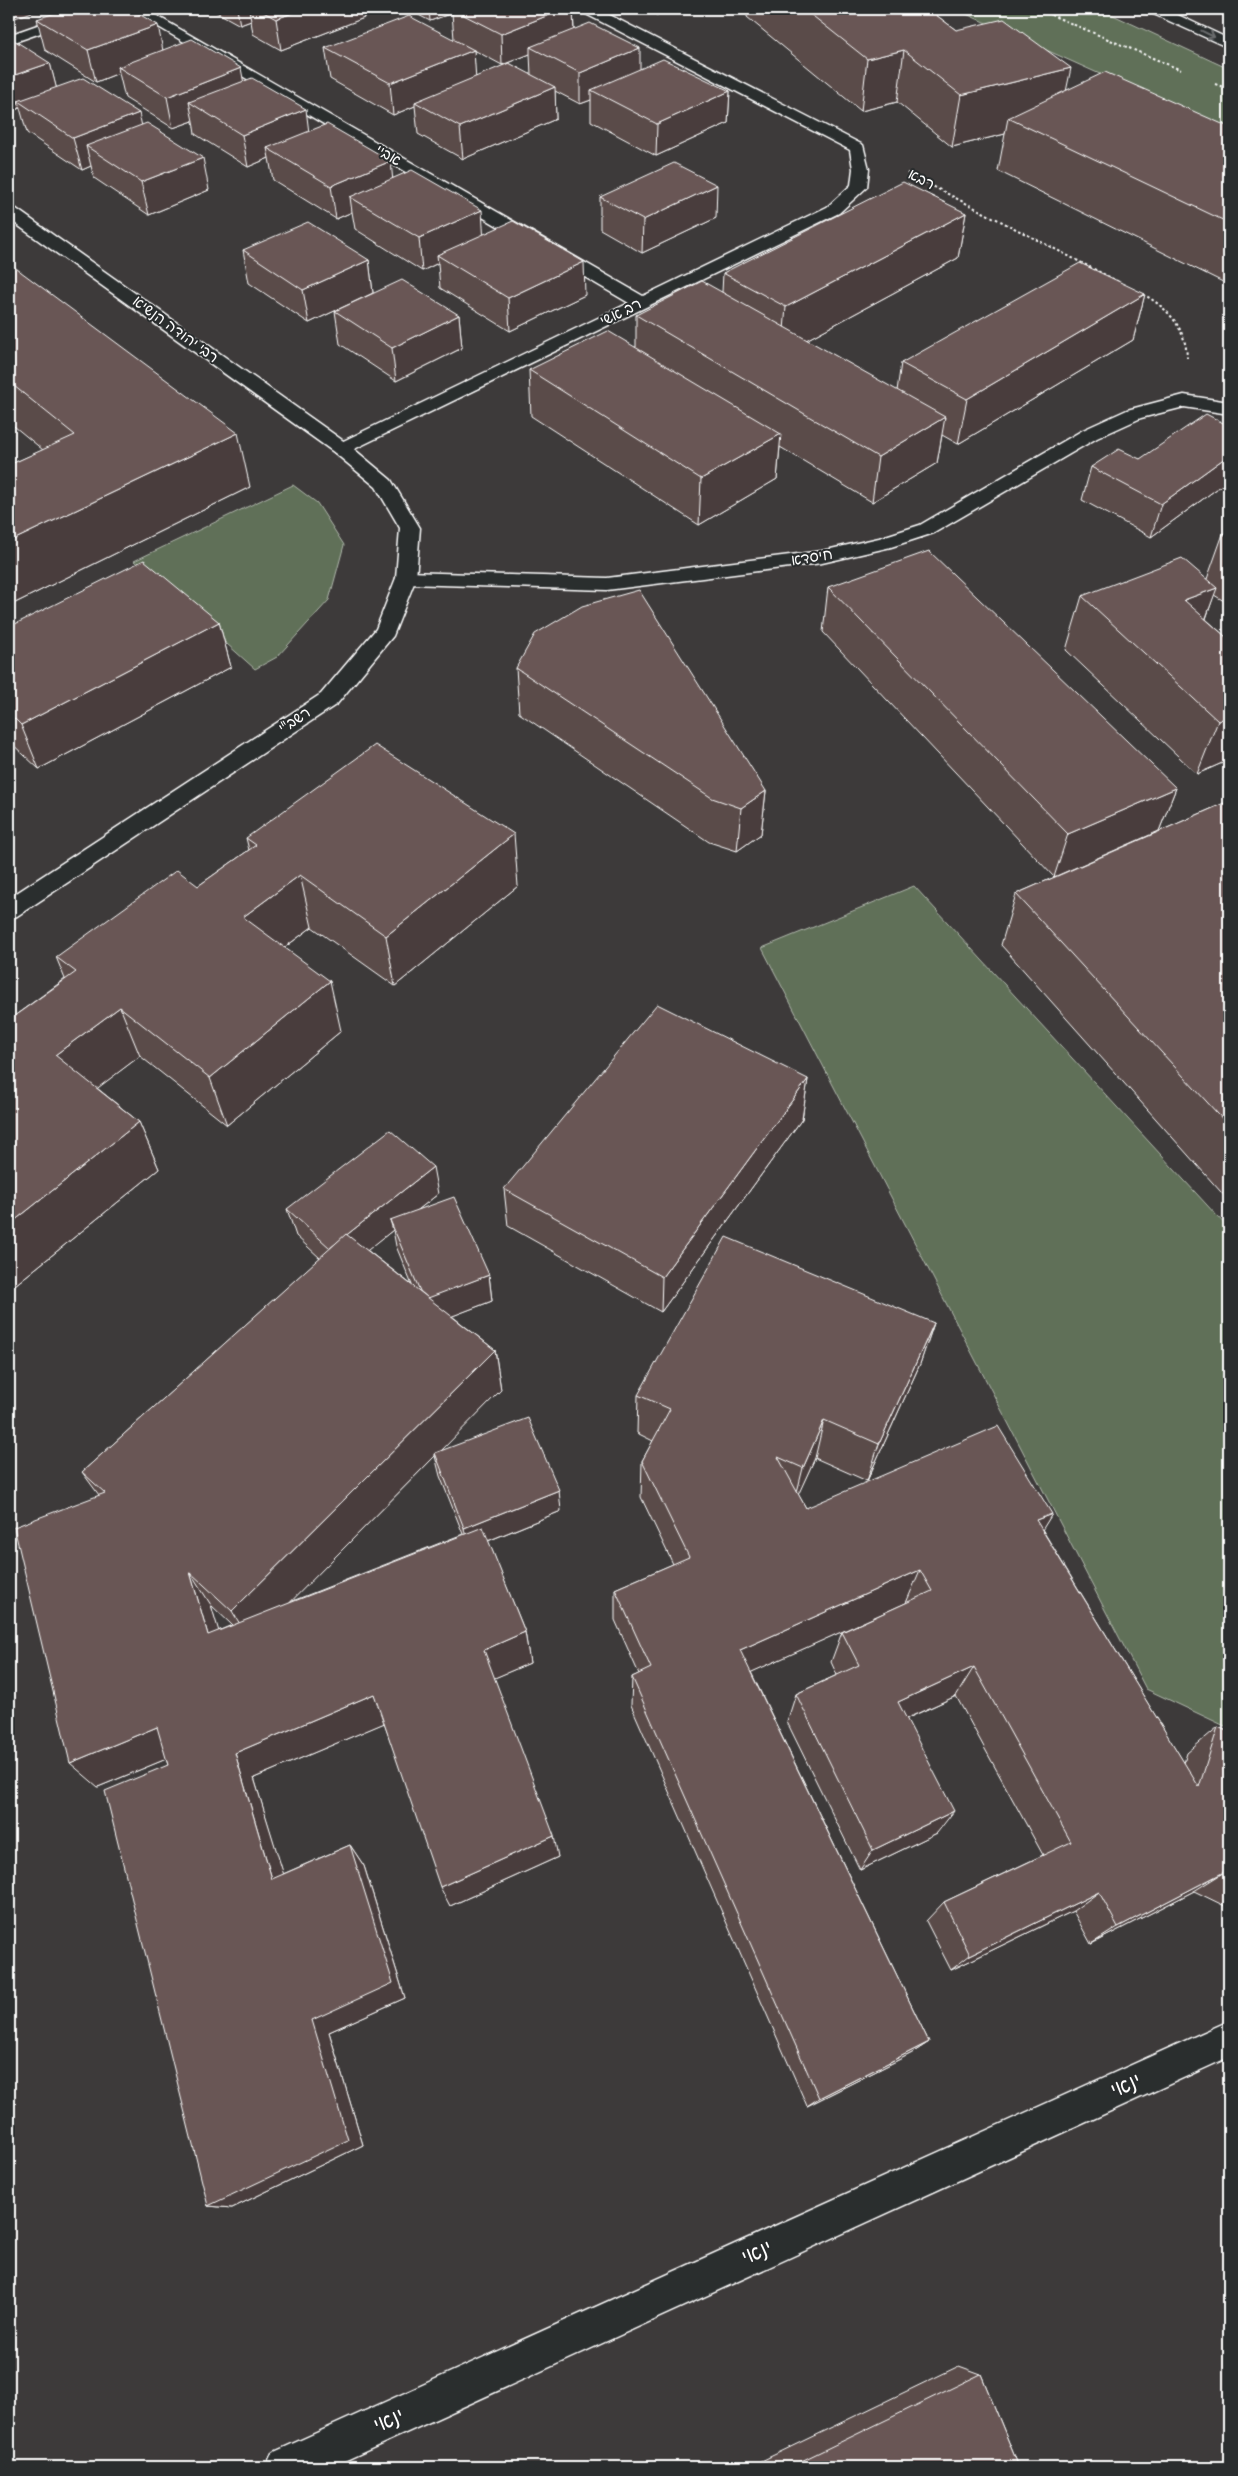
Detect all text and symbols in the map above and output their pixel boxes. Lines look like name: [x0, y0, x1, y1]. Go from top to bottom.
one-way arrow: [1200, 29, 1215, 39]
street label: אביי: [372, 141, 405, 171]
street label: רבא: [904, 165, 938, 195]
street label: רבי יהודה הנשיא: [128, 292, 222, 368]
street label: רב אשי: [597, 294, 645, 332]
street label: חיסדא: [790, 545, 834, 571]
street label: רשב"י: [275, 703, 315, 739]
street label: ינאי: [1106, 2067, 1146, 2105]
street label: ינאי: [737, 2234, 777, 2272]
street label: ינאי: [369, 2402, 409, 2440]

